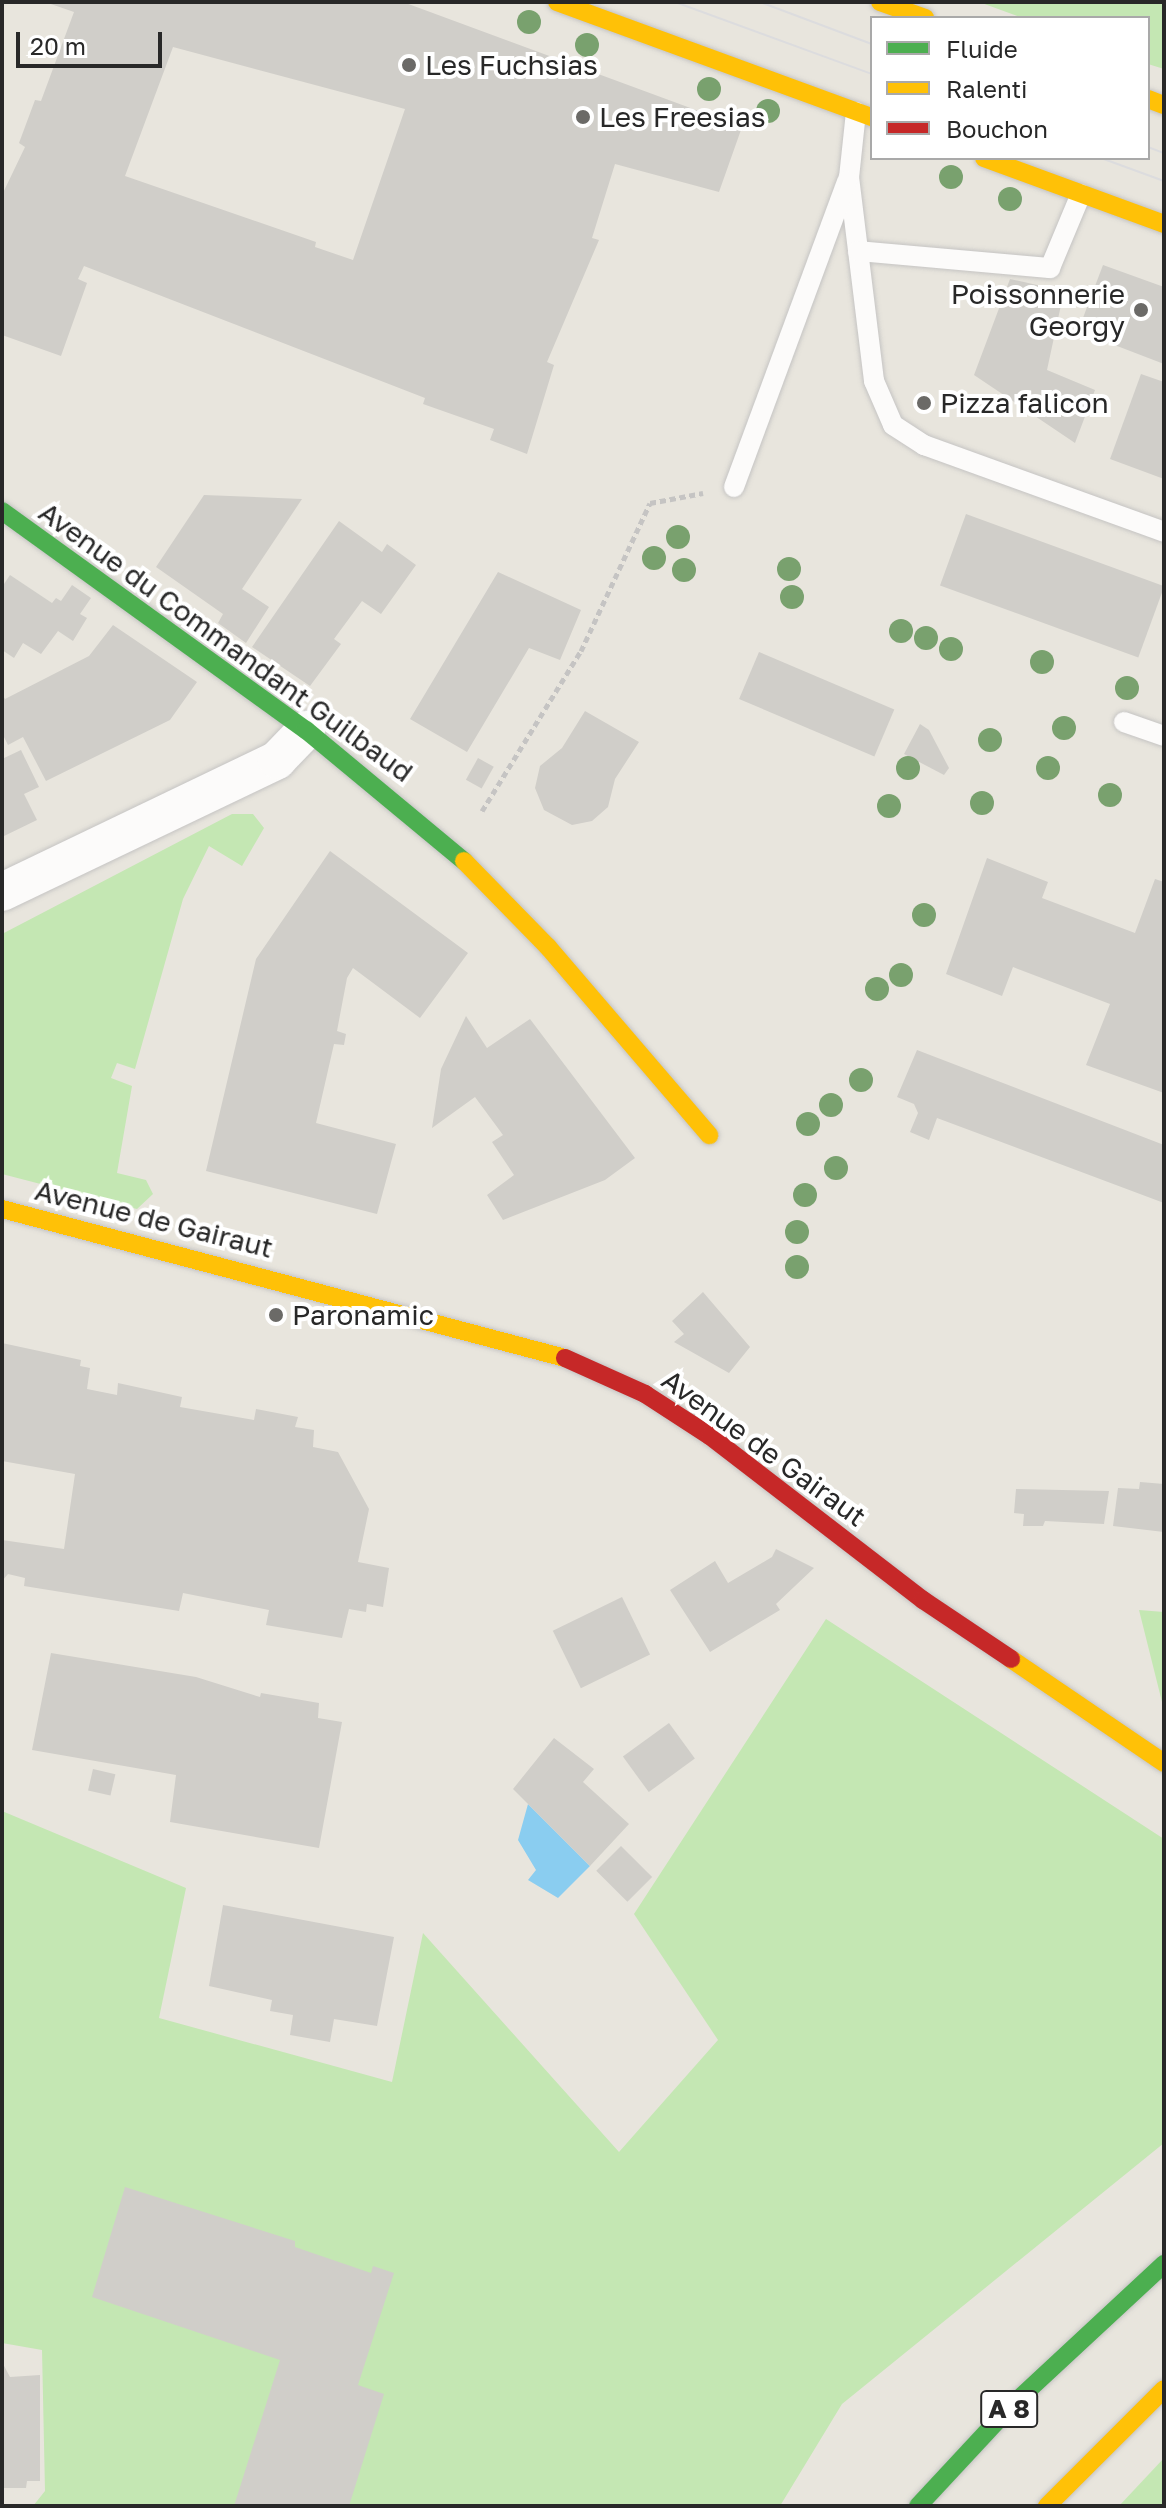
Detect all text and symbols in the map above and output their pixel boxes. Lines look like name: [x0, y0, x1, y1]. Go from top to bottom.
scale bar: [20, 16, 166, 66]
legend: [870, 16, 1150, 160]
text: 20 m: [30, 31, 86, 60]
text: Fluide: [946, 34, 1018, 63]
place label: Les Fuchsias: [425, 48, 598, 82]
marker: Les Fuchsias: [400, 56, 418, 74]
text: Ralenti: [946, 74, 1028, 103]
place label: Les Freesias: [599, 100, 766, 134]
marker: Les Freesias: [574, 108, 592, 126]
text: Bouchon: [946, 114, 1048, 143]
place label: Poissonnerie Georgy: [951, 277, 1125, 343]
marker: Poissonnerie Georgy: [1132, 301, 1150, 319]
place label: Pizza falicon: [940, 386, 1109, 420]
marker: Pizza falicon: [915, 394, 933, 412]
street label: Avenue du Commandant Guilbaud: [32, 495, 420, 789]
street label: Avenue de Gairaut: [32, 1173, 276, 1265]
place label: Paronamic: [292, 1298, 434, 1332]
marker: Paronamic: [267, 1306, 285, 1324]
street label: Avenue de Gairaut: [655, 1363, 873, 1533]
road number: A 8: [979, 2387, 1039, 2431]

